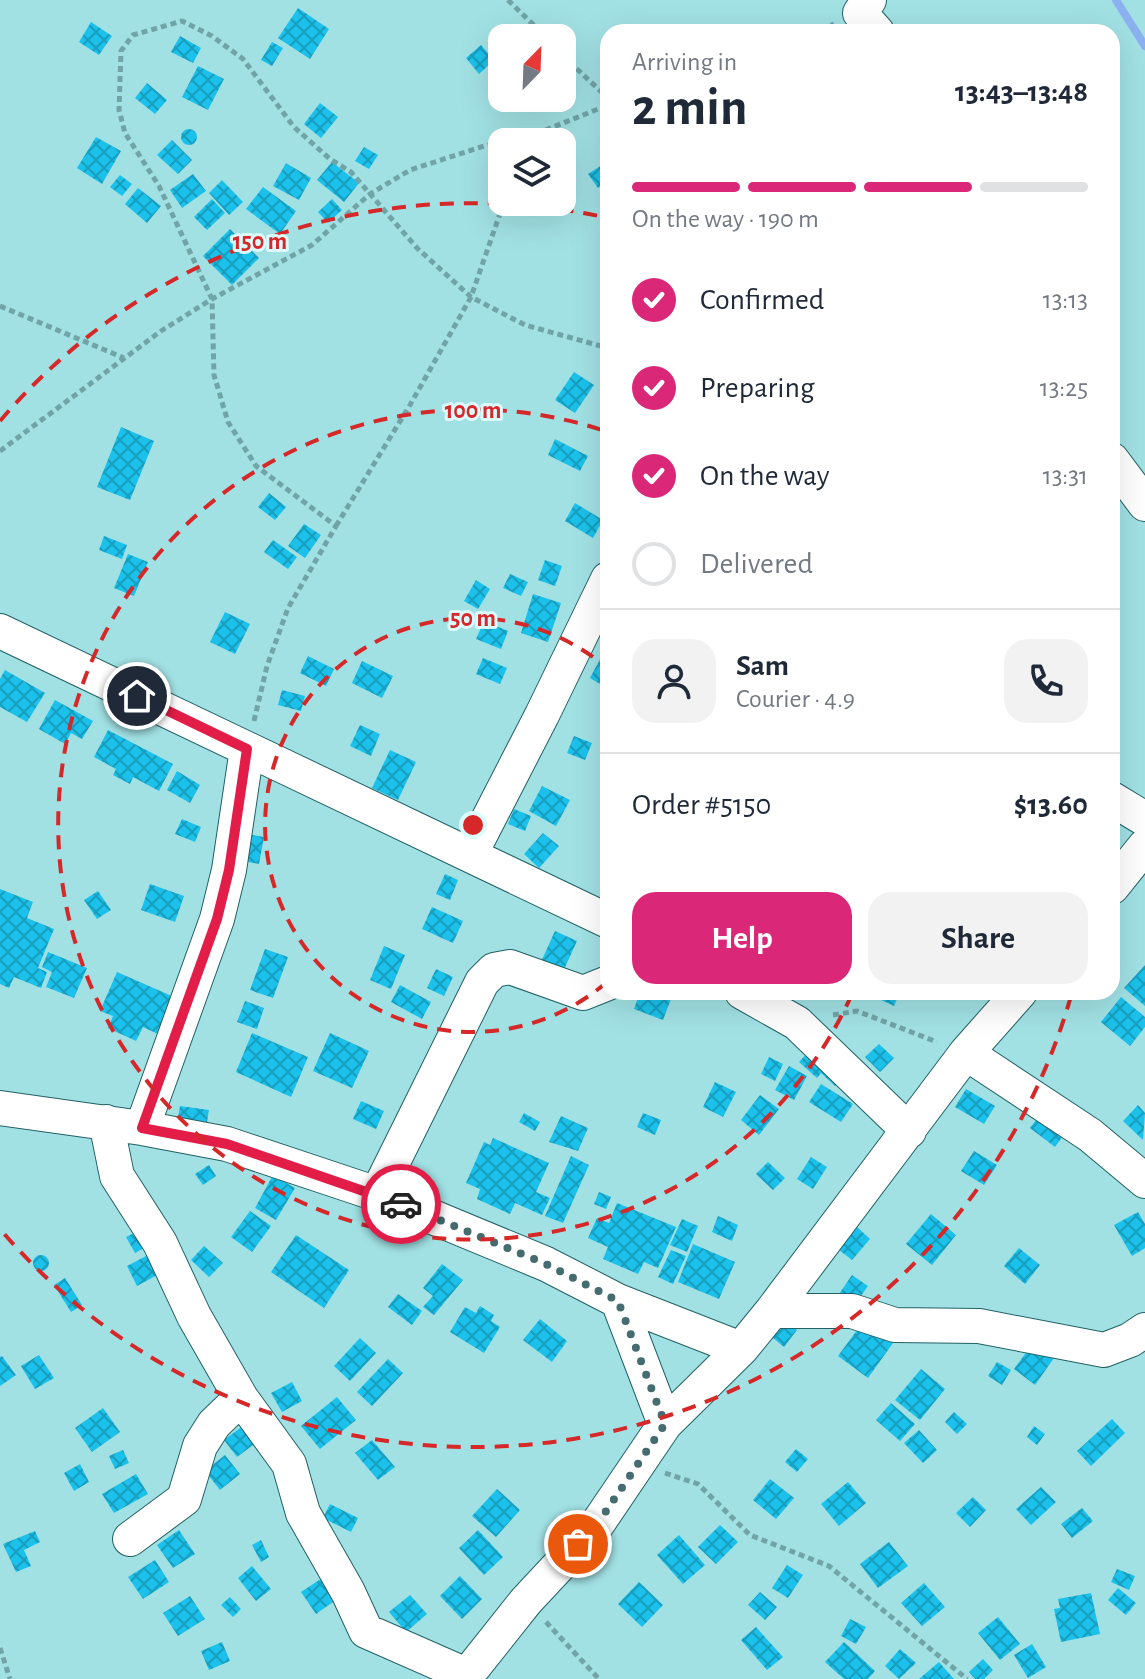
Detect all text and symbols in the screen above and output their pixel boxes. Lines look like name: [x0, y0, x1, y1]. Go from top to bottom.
north arrow: [488, 24, 576, 112]
map controls: [488, 24, 576, 216]
text: Arriving in: [632, 49, 737, 75]
text: 13:43–13:48: [955, 77, 1088, 107]
text: 2 min: [632, 82, 747, 134]
button: layers: [488, 128, 576, 216]
text: On the way · 190 m: [632, 206, 819, 232]
text: 150 m: [233, 230, 287, 254]
icon: check: [632, 278, 676, 322]
text: Confirmed: [700, 285, 824, 315]
text: 13:13: [1043, 287, 1088, 313]
icon: check: [632, 366, 676, 410]
text: Preparing: [700, 373, 815, 403]
text: 13:25: [1040, 375, 1088, 401]
text: 100 m: [445, 399, 501, 423]
icon: check: [632, 454, 676, 498]
text: On the way: [700, 461, 829, 491]
text: 13:31: [1043, 463, 1088, 489]
text: Delivered: [700, 549, 813, 579]
text: 50 m: [450, 607, 496, 631]
button: person: [632, 639, 716, 723]
button: phone: [1004, 639, 1088, 723]
text: Sam: [736, 651, 789, 681]
pin: [103, 662, 171, 730]
icon: home: [115, 674, 159, 718]
text: Courier · 4.9: [736, 686, 855, 712]
text: Order #5150: [632, 790, 771, 820]
text: $13.60: [1014, 790, 1088, 820]
centre of rings: [459, 811, 487, 839]
button: Help: [632, 892, 852, 984]
button: Share: [868, 892, 1088, 984]
courier: [361, 1164, 441, 1244]
icon: car: [379, 1182, 423, 1226]
pin: [544, 1510, 612, 1578]
icon: bag: [556, 1522, 600, 1566]

